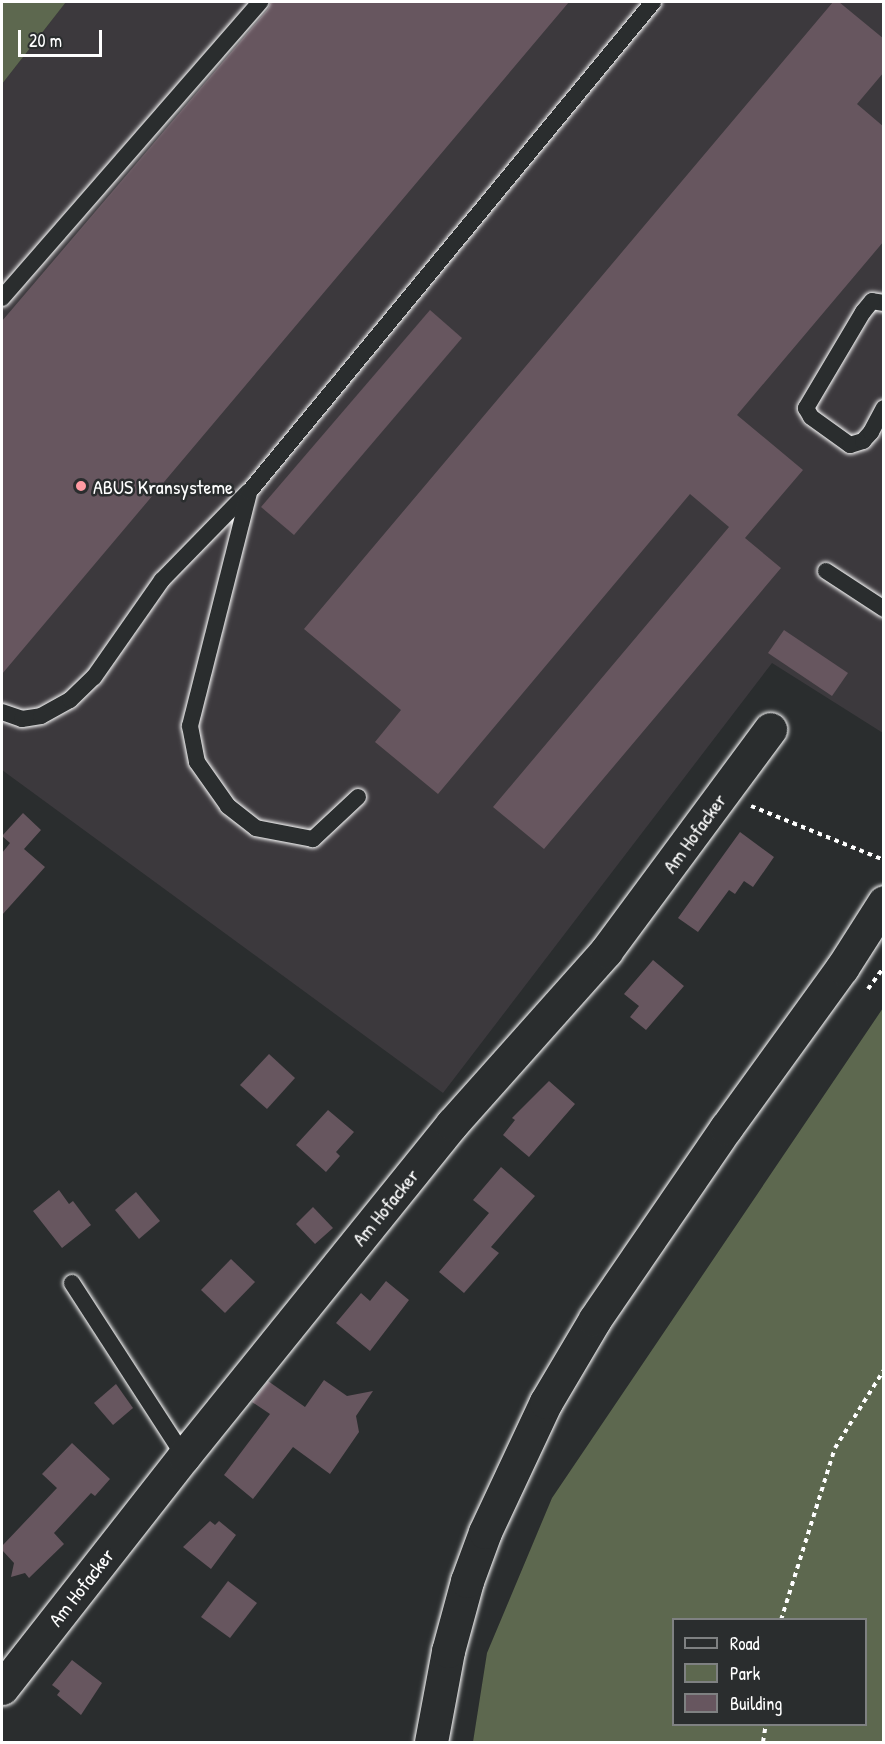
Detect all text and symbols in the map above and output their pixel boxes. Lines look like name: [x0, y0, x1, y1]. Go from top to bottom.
scale bar: [21, 18, 105, 56]
text: 20 m: [29, 28, 62, 53]
place label: ABUS Kransysteme: [93, 474, 233, 498]
marker: ABUS Kransysteme: [74, 479, 88, 493]
street label: Am Hofacker: [657, 789, 731, 877]
street label: Am Hofacker: [347, 1164, 423, 1250]
street label: Am Hofacker: [43, 1543, 119, 1631]
legend: [672, 1618, 867, 1726]
text: Road: [730, 1631, 760, 1656]
text: Park: [730, 1661, 760, 1686]
text: Building: [730, 1691, 782, 1716]

